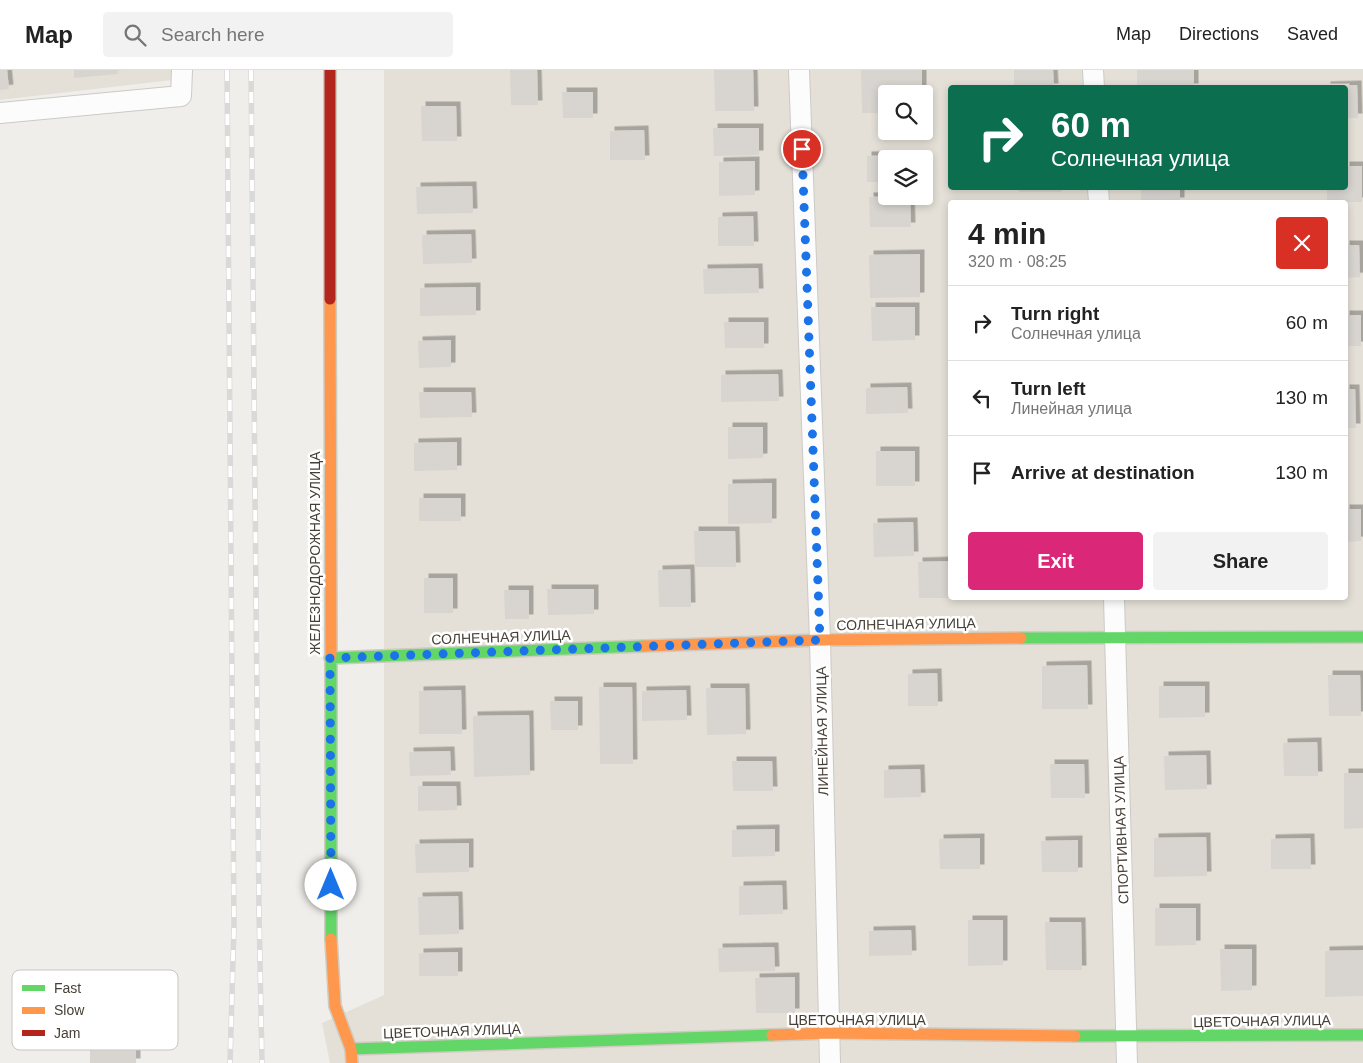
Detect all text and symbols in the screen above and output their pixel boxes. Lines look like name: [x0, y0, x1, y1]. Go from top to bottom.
search box: [103, 12, 453, 57]
text: Map: [25, 21, 73, 48]
icon: search: [121, 21, 149, 49]
text: Search here: [161, 24, 265, 45]
text: Map: [1116, 24, 1151, 44]
text: Directions: [1179, 24, 1259, 44]
text: Saved: [1287, 24, 1338, 44]
map controls: [878, 85, 933, 205]
button: search: [878, 85, 933, 140]
icon: right: [968, 105, 1033, 170]
text: 60 m: [1051, 105, 1131, 144]
pin: [781, 128, 823, 170]
icon: arrive: [788, 135, 816, 163]
text: Солнечная улица: [1051, 146, 1229, 171]
button: layers: [878, 150, 933, 205]
text: 4 min: [968, 217, 1046, 250]
button: close: [1276, 217, 1328, 269]
text: 320 m · 08:25: [968, 253, 1067, 270]
text: Turn right: [1011, 303, 1099, 324]
icon: right: [968, 309, 996, 337]
text: 60 m: [1286, 312, 1328, 333]
text: Солнечная улица: [1011, 325, 1141, 342]
text: Turn left: [1011, 378, 1086, 399]
icon: left: [968, 384, 996, 412]
text: 130 m: [1275, 387, 1328, 408]
text: Линейная улица: [1011, 400, 1132, 417]
street label: ЖЕЛЕЗНОДОРОЖНАЯ УЛИЦА: [307, 451, 323, 655]
icon: arrive: [968, 459, 996, 487]
text: Arrive at destination: [1011, 462, 1195, 483]
text: 130 m: [1275, 462, 1328, 483]
button: Exit: [968, 532, 1143, 590]
button: Share: [1153, 532, 1328, 590]
street label: СОЛНЕЧНАЯ УЛИЦА: [836, 615, 976, 633]
street label: СОЛНЕЧНАЯ УЛИЦА: [431, 627, 572, 647]
street label: ЛИНЕЙНАЯ УЛИЦА: [812, 665, 831, 796]
street label: СПОРТИВНАЯ УЛИЦА: [1110, 755, 1132, 905]
position arrow: [304, 858, 356, 910]
legend: [12, 970, 178, 1050]
text: Fast: [54, 980, 81, 996]
text: Slow: [54, 1002, 85, 1018]
street label: ЦВЕТОЧНАЯ УЛИЦА: [788, 1012, 927, 1028]
street label: ЦВЕТОЧНАЯ УЛИЦА: [1193, 1012, 1332, 1030]
street label: ЦВЕТОЧНАЯ УЛИЦА: [383, 1021, 522, 1041]
text: Jam: [54, 1025, 80, 1041]

